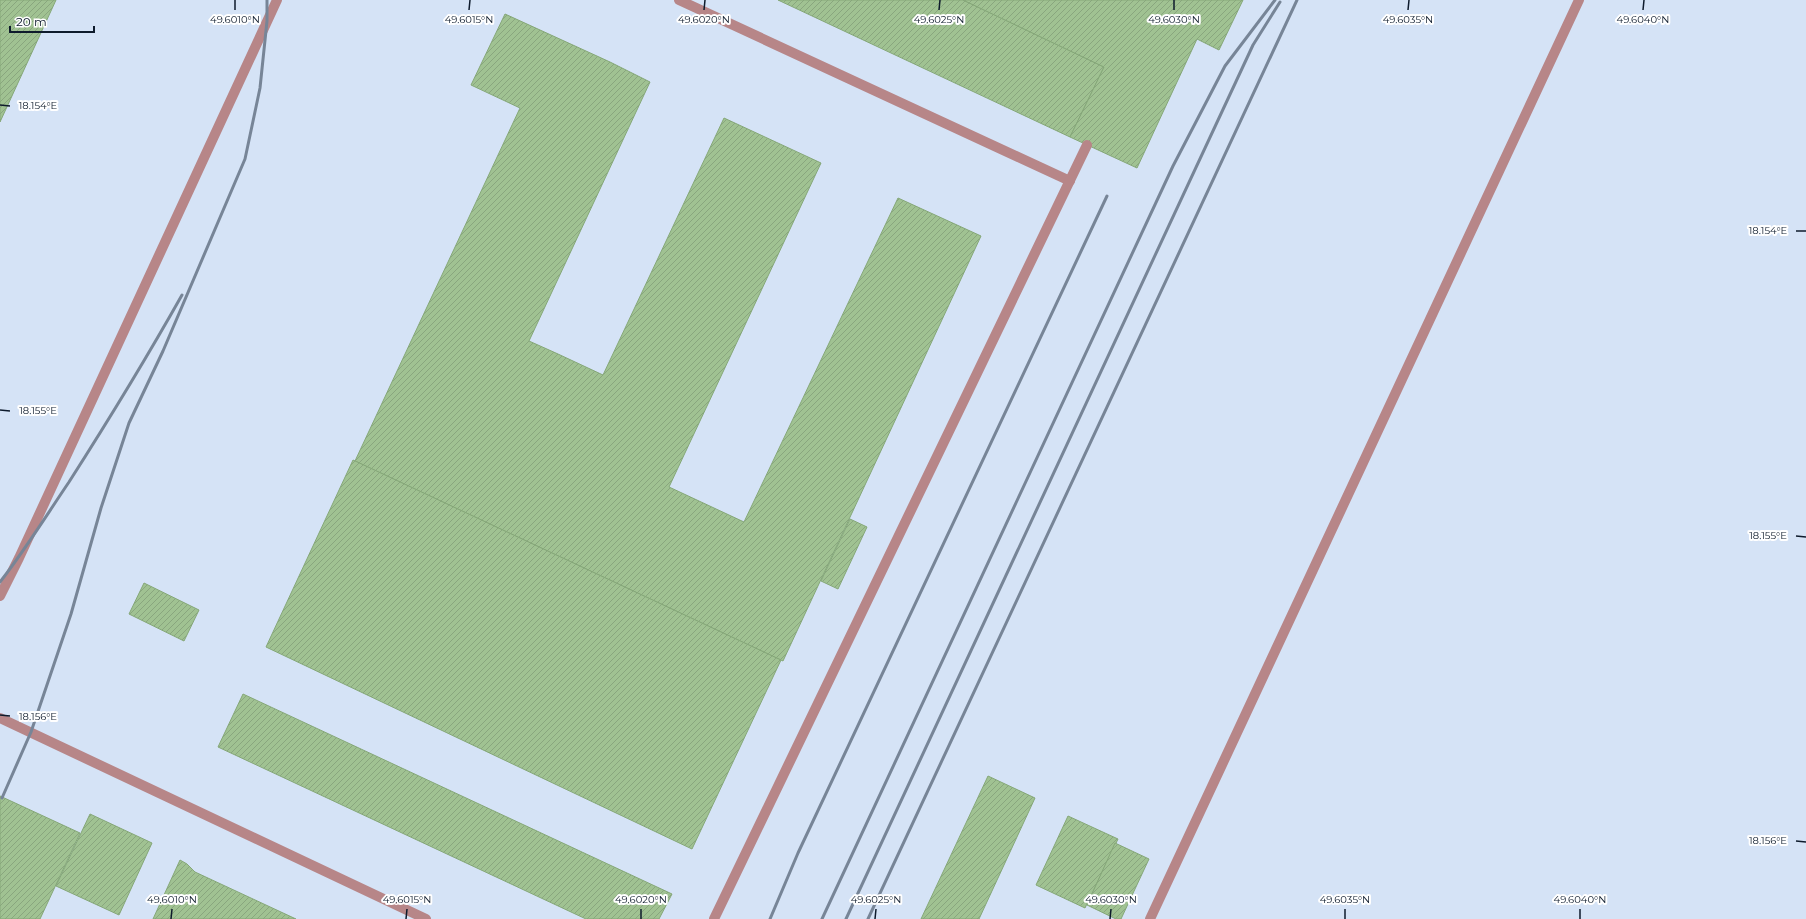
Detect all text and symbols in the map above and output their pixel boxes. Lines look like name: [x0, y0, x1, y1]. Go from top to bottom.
scale bar: [10, 8, 94, 34]
text: 49.6010°N: [210, 13, 260, 26]
text: 49.6015°N: [445, 13, 493, 26]
text: 49.6020°N: [678, 13, 730, 26]
text: 49.6025°N: [914, 13, 964, 26]
text: 49.6030°N: [1148, 13, 1200, 26]
text: 49.6035°N: [1383, 13, 1433, 26]
text: 49.6040°N: [1617, 13, 1669, 26]
text: 20 m: [16, 14, 47, 29]
text: 18.154°E: [19, 99, 58, 112]
text: 18.154°E: [1749, 224, 1788, 237]
text: 18.155°E: [19, 404, 57, 417]
text: 18.155°E: [1749, 529, 1787, 542]
text: 18.156°E: [19, 710, 57, 723]
text: 18.156°E: [1749, 834, 1787, 847]
text: 49.6010°N: [147, 893, 197, 906]
text: 49.6015°N: [383, 893, 431, 906]
text: 49.6020°N: [615, 893, 667, 906]
text: 49.6025°N: [851, 893, 901, 906]
text: 49.6030°N: [1085, 893, 1137, 906]
text: 49.6035°N: [1320, 893, 1370, 906]
text: 49.6040°N: [1554, 893, 1606, 906]

